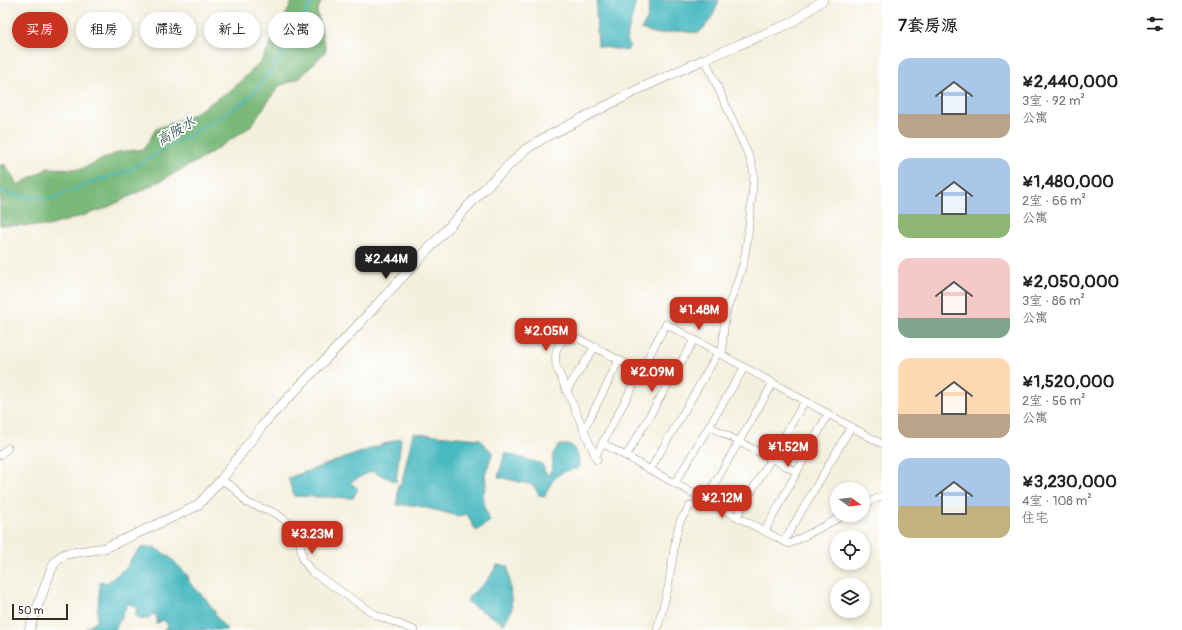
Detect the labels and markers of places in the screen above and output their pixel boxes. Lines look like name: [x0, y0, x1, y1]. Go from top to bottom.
pin: ¥2.44M: [353, 246, 419, 280]
pin: ¥1.48M: [666, 297, 732, 331]
pin: ¥2.05M: [513, 318, 579, 352]
pin: ¥2.09M: [619, 359, 685, 393]
pin: ¥1.52M: [755, 434, 821, 468]
pin: ¥2.12M: [689, 485, 755, 519]
pin: ¥3.23M: [279, 521, 345, 555]

